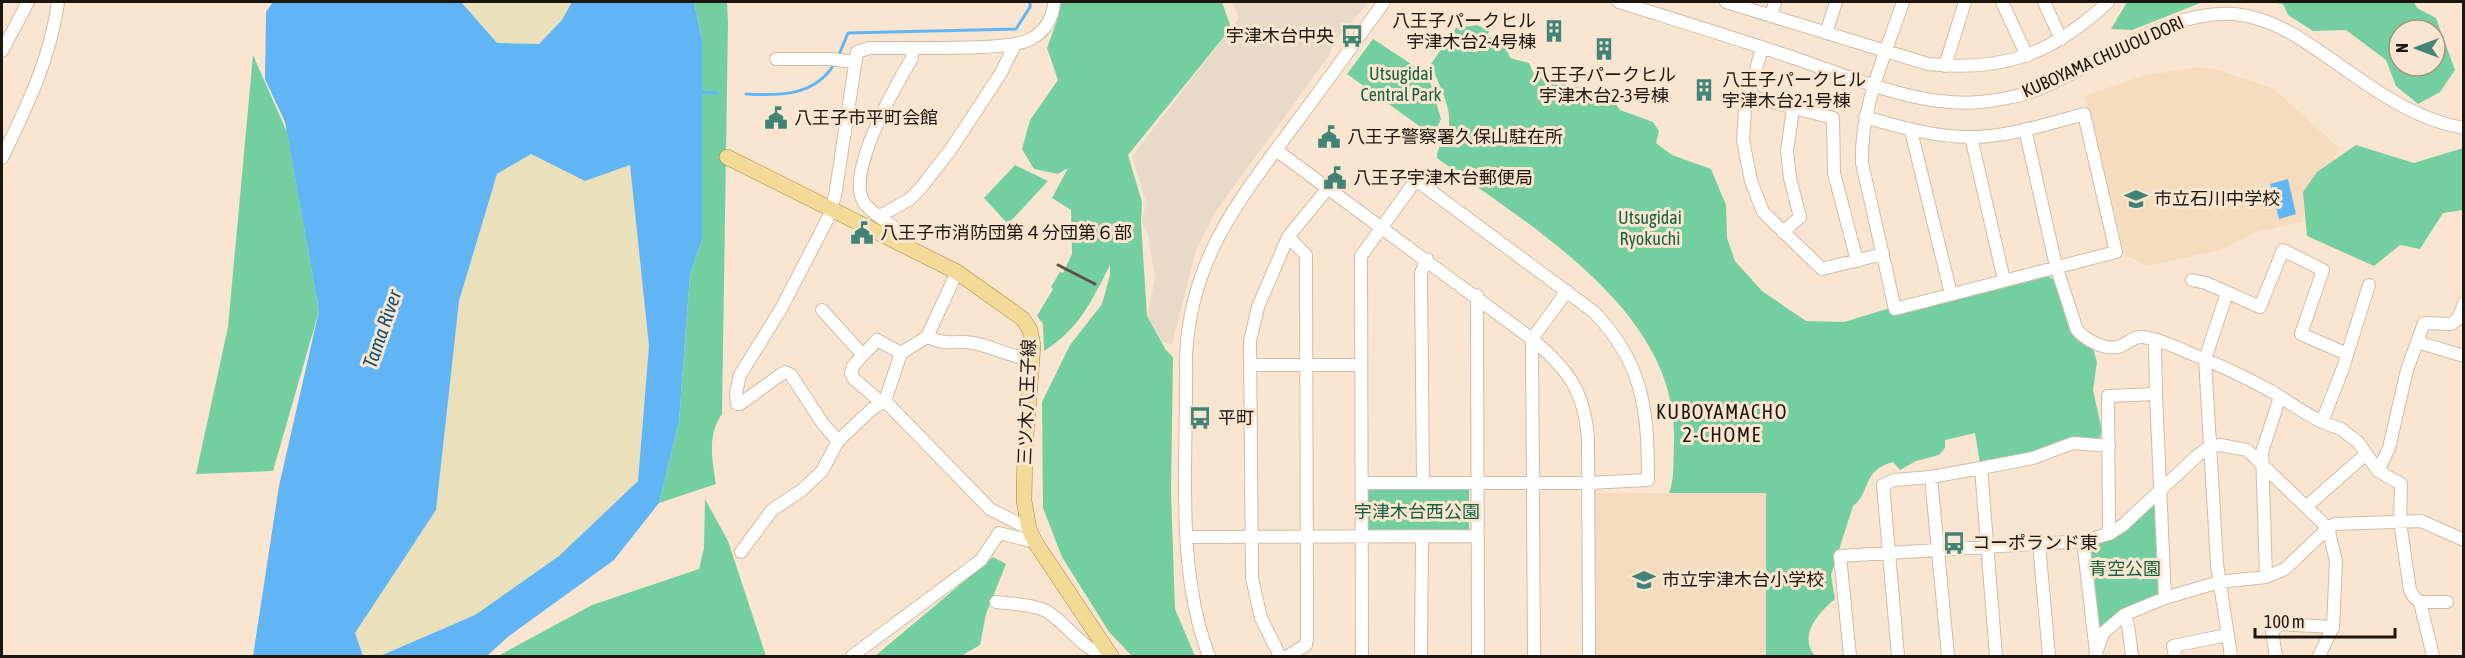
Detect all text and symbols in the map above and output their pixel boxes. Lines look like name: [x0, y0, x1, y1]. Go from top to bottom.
place label: 八王子パークヒル 宇津木台2-4号棟: [1392, 10, 1536, 52]
street label: KUBOYAMA CHUUOU DORI: [2019, 11, 2187, 102]
building icon: 八王子パークヒル 宇津木台2-4号棟: [1541, 18, 1567, 44]
north arrow: [2387, 18, 2447, 78]
bus stop icon: 宇津木台中央: [1339, 23, 1365, 49]
place label: 宇津木台中央: [1226, 25, 1334, 46]
building icon: 八王子パークヒル 宇津木台2-3号棟: [1591, 36, 1617, 62]
text: N: [2393, 43, 2411, 53]
park label: Utsugidai Central Park: [1361, 63, 1441, 105]
place label: 八王子パークヒル 宇津木台2-3号棟: [1532, 64, 1676, 106]
place label: 八王子パークヒル 宇津木台2-1号棟: [1722, 69, 1866, 111]
building icon: 八王子パークヒル 宇津木台2-1号棟: [1691, 77, 1717, 103]
public building icon: 八王子市平町会館: [763, 105, 789, 131]
place label: 八王子市平町会館: [794, 107, 938, 128]
public building icon: 八王子警察署久保山駐在所: [1316, 124, 1342, 150]
place label: 八王子警察署久保山駐在所: [1347, 126, 1563, 147]
public building icon: 八王子宇津木台郵便局: [1322, 165, 1348, 191]
place label: 八王子宇津木台郵便局: [1353, 167, 1533, 188]
school or university icon: 市立石川中学校: [2123, 186, 2149, 212]
place label: 市立石川中学校: [2154, 188, 2280, 209]
park label: Utsugidai Ryokuchi: [1618, 207, 1682, 249]
public building icon: 八王子市消防団第４分団第６部: [849, 220, 875, 246]
place label: 八王子市消防団第４分団第６部: [880, 222, 1132, 243]
water label: Tama River: [357, 286, 406, 371]
street label: 三ツ木八王子線: [1014, 339, 1039, 465]
district label: KUBOYAMACHO 2-CHOME: [1656, 400, 1788, 446]
bus stop icon: 平町: [1187, 405, 1213, 431]
place label: 平町: [1218, 407, 1254, 428]
park label: 宇津木台西公園: [1354, 501, 1480, 522]
bus stop icon: コーポランド東: [1941, 530, 1967, 556]
place label: コーポランド東: [1972, 532, 2098, 553]
park label: 青空公園: [2089, 558, 2161, 579]
school or university icon: 市立宇津木台小学校: [1631, 567, 1657, 593]
place label: 市立宇津木台小学校: [1662, 569, 1824, 590]
scale bar: [2255, 601, 2394, 639]
text: 100 m: [2264, 611, 2305, 632]

